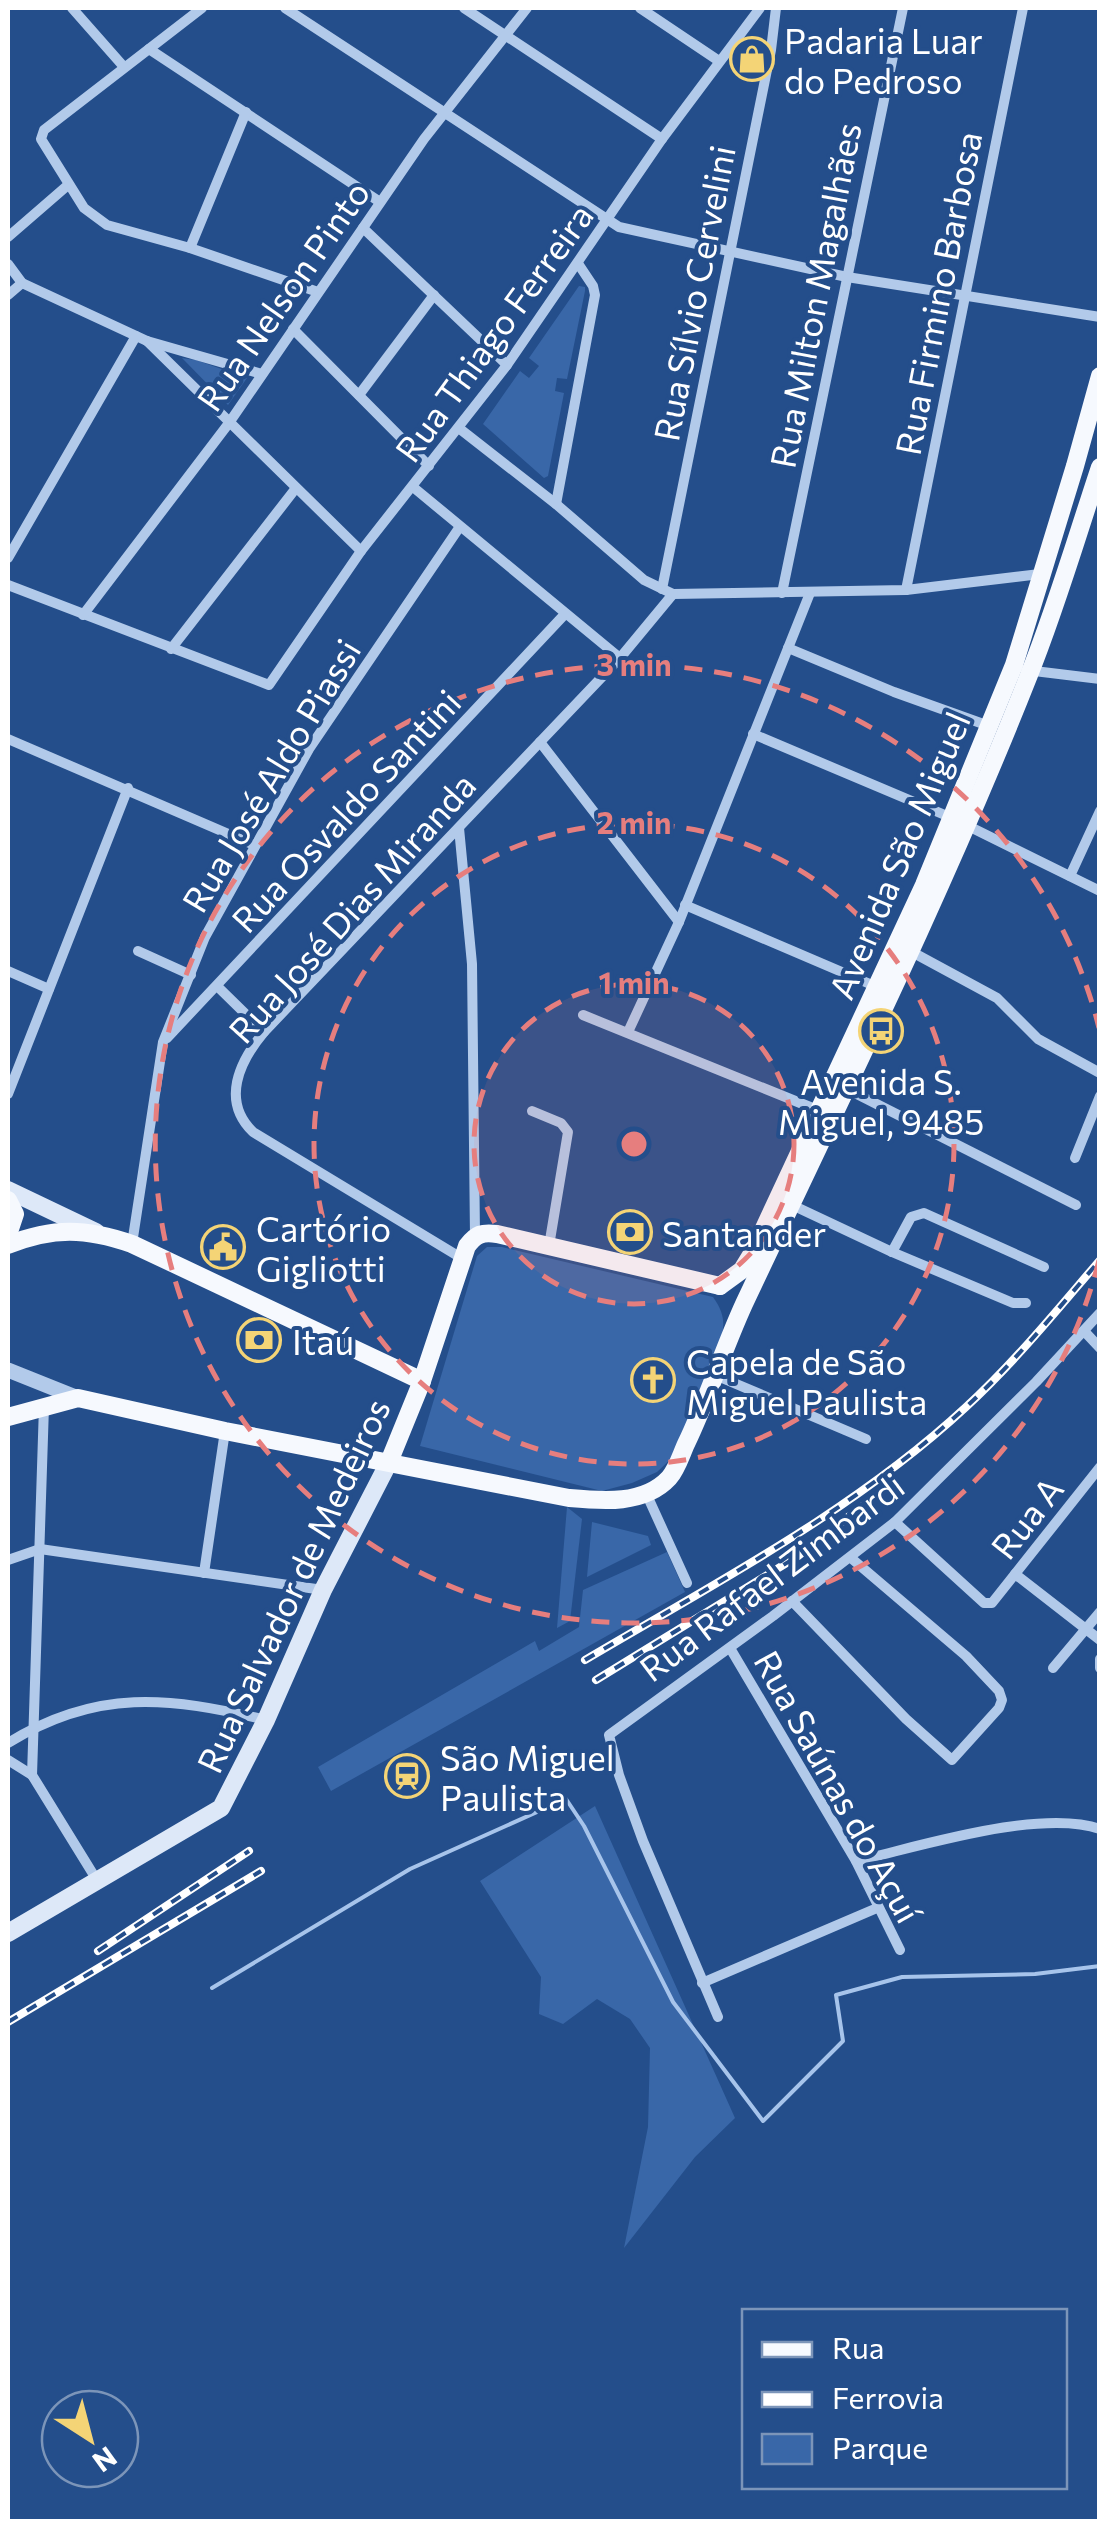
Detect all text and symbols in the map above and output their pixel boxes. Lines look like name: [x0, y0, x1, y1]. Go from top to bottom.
place label: Padaria Luar do Pedroso: [784, 18, 983, 101]
shop icon: Padaria Luar do Pedroso: [729, 36, 775, 82]
street label: Rua Milton Magalhães: [759, 119, 869, 471]
street label: Rua Firmino Barbosa: [885, 128, 989, 458]
street label: Rua Sílvio Cervelini: [643, 142, 743, 444]
street label: Rua Nelson Pinto: [187, 172, 377, 418]
street label: Rua Thiago Ferreira: [385, 195, 601, 469]
street label: Rua José Aldo Piassi: [172, 631, 368, 919]
text: 3 min: [596, 645, 672, 682]
street label: Rua Osvaldo Santini: [222, 680, 468, 940]
street label: Avenida São Miguel: [818, 705, 978, 1005]
street label: Rua José Dias Miranda: [218, 763, 484, 1051]
text: 2 min: [597, 803, 671, 840]
text: 1 min: [598, 963, 670, 1000]
bus stop icon: Avenida S. Miguel, 9485: [858, 1008, 904, 1054]
place label: Avenida S. Miguel, 9485: [778, 1059, 984, 1142]
centre of rings: [616, 1126, 652, 1162]
place label: Cartório Gigliotti: [256, 1206, 391, 1289]
bank icon: Santander: [607, 1209, 653, 1255]
place label: Santander: [662, 1211, 826, 1254]
public building icon: Cartório Gigliotti: [200, 1224, 246, 1270]
bank icon: Itaú: [236, 1317, 282, 1363]
place label: Itaú: [292, 1319, 354, 1362]
place label: Capela de São Miguel Paulista: [686, 1339, 927, 1422]
church icon: Capela de São Miguel Paulista: [630, 1357, 676, 1403]
street label: Rua Salvador de Medeiros: [186, 1391, 398, 1779]
street label: Rua Rafael Zimbardi: [630, 1463, 912, 1689]
street label: Rua A: [981, 1468, 1071, 1566]
street label: Rua Saúnas do Açuí: [746, 1643, 932, 1930]
place label: São Miguel Paulista: [440, 1735, 615, 1818]
station icon: São Miguel Paulista: [384, 1753, 430, 1799]
legend: [742, 2309, 1067, 2489]
text: Rua: [832, 2328, 884, 2365]
text: Ferrovia: [832, 2378, 944, 2415]
north arrow: [40, 2389, 140, 2489]
text: Parque: [832, 2428, 928, 2465]
text: N: [87, 2440, 124, 2480]

